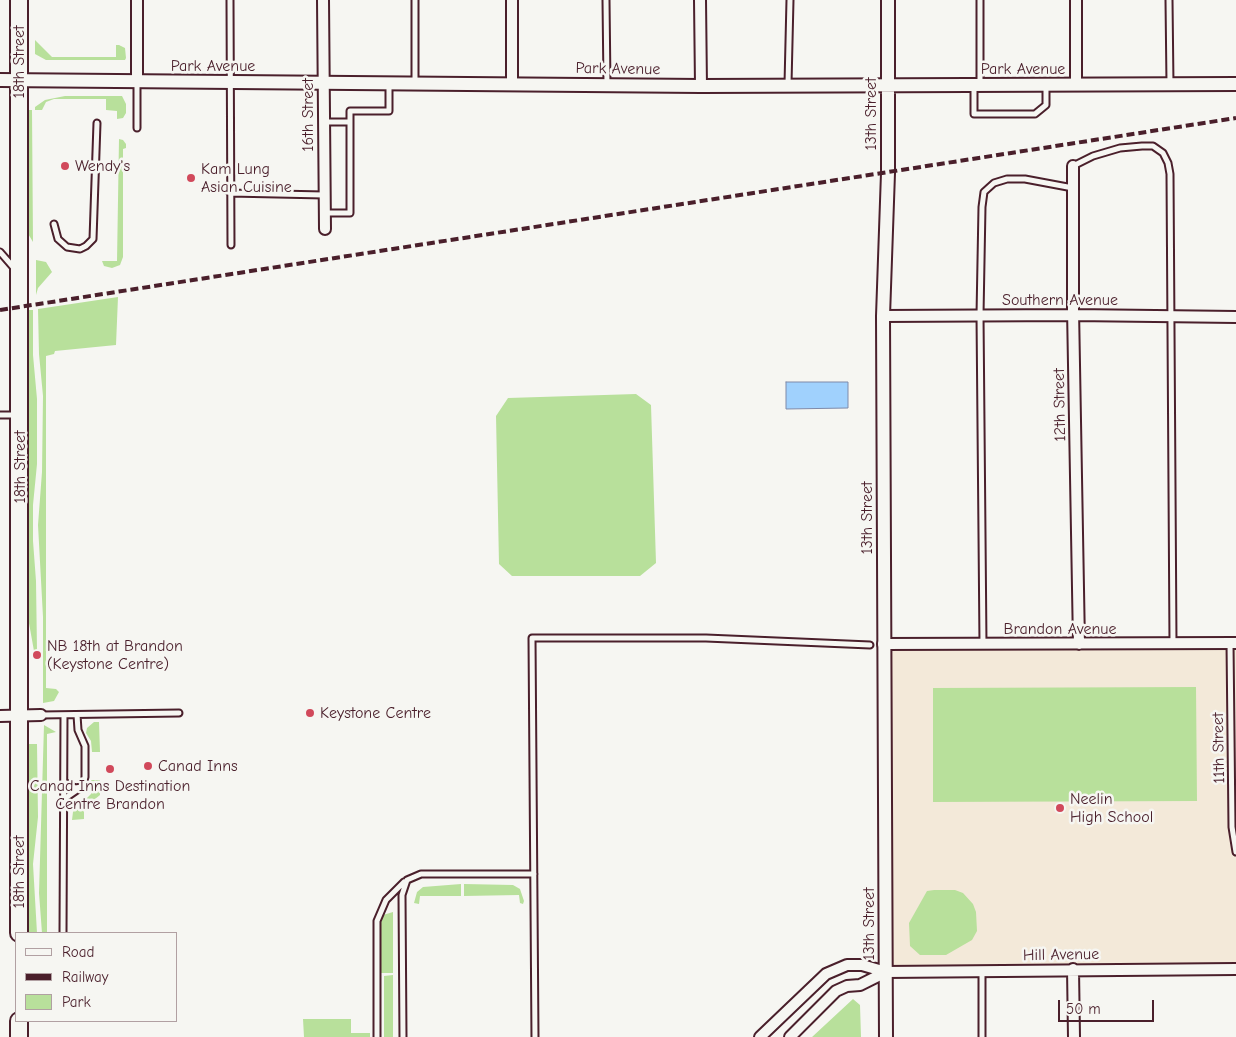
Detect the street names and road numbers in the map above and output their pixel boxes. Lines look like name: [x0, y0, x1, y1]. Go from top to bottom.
street label: 18th Street: [9, 25, 29, 99]
street label: Park Avenue: [171, 56, 255, 76]
street label: Park Avenue: [575, 59, 661, 79]
street label: Park Avenue: [981, 59, 1065, 79]
street label: 16th Street: [298, 78, 318, 152]
street label: 13th Street: [861, 78, 881, 150]
street label: Southern Avenue: [1002, 290, 1118, 310]
street label: 12th Street: [1050, 368, 1070, 442]
street label: 18th Street: [10, 430, 30, 504]
street label: 13th Street: [857, 482, 877, 554]
street label: Brandon Avenue: [1004, 619, 1116, 639]
street label: 11th Street: [1209, 712, 1229, 784]
street label: 18th Street: [9, 835, 29, 909]
street label: 13th Street: [859, 888, 879, 960]
street label: Hill Avenue: [1023, 945, 1099, 965]

